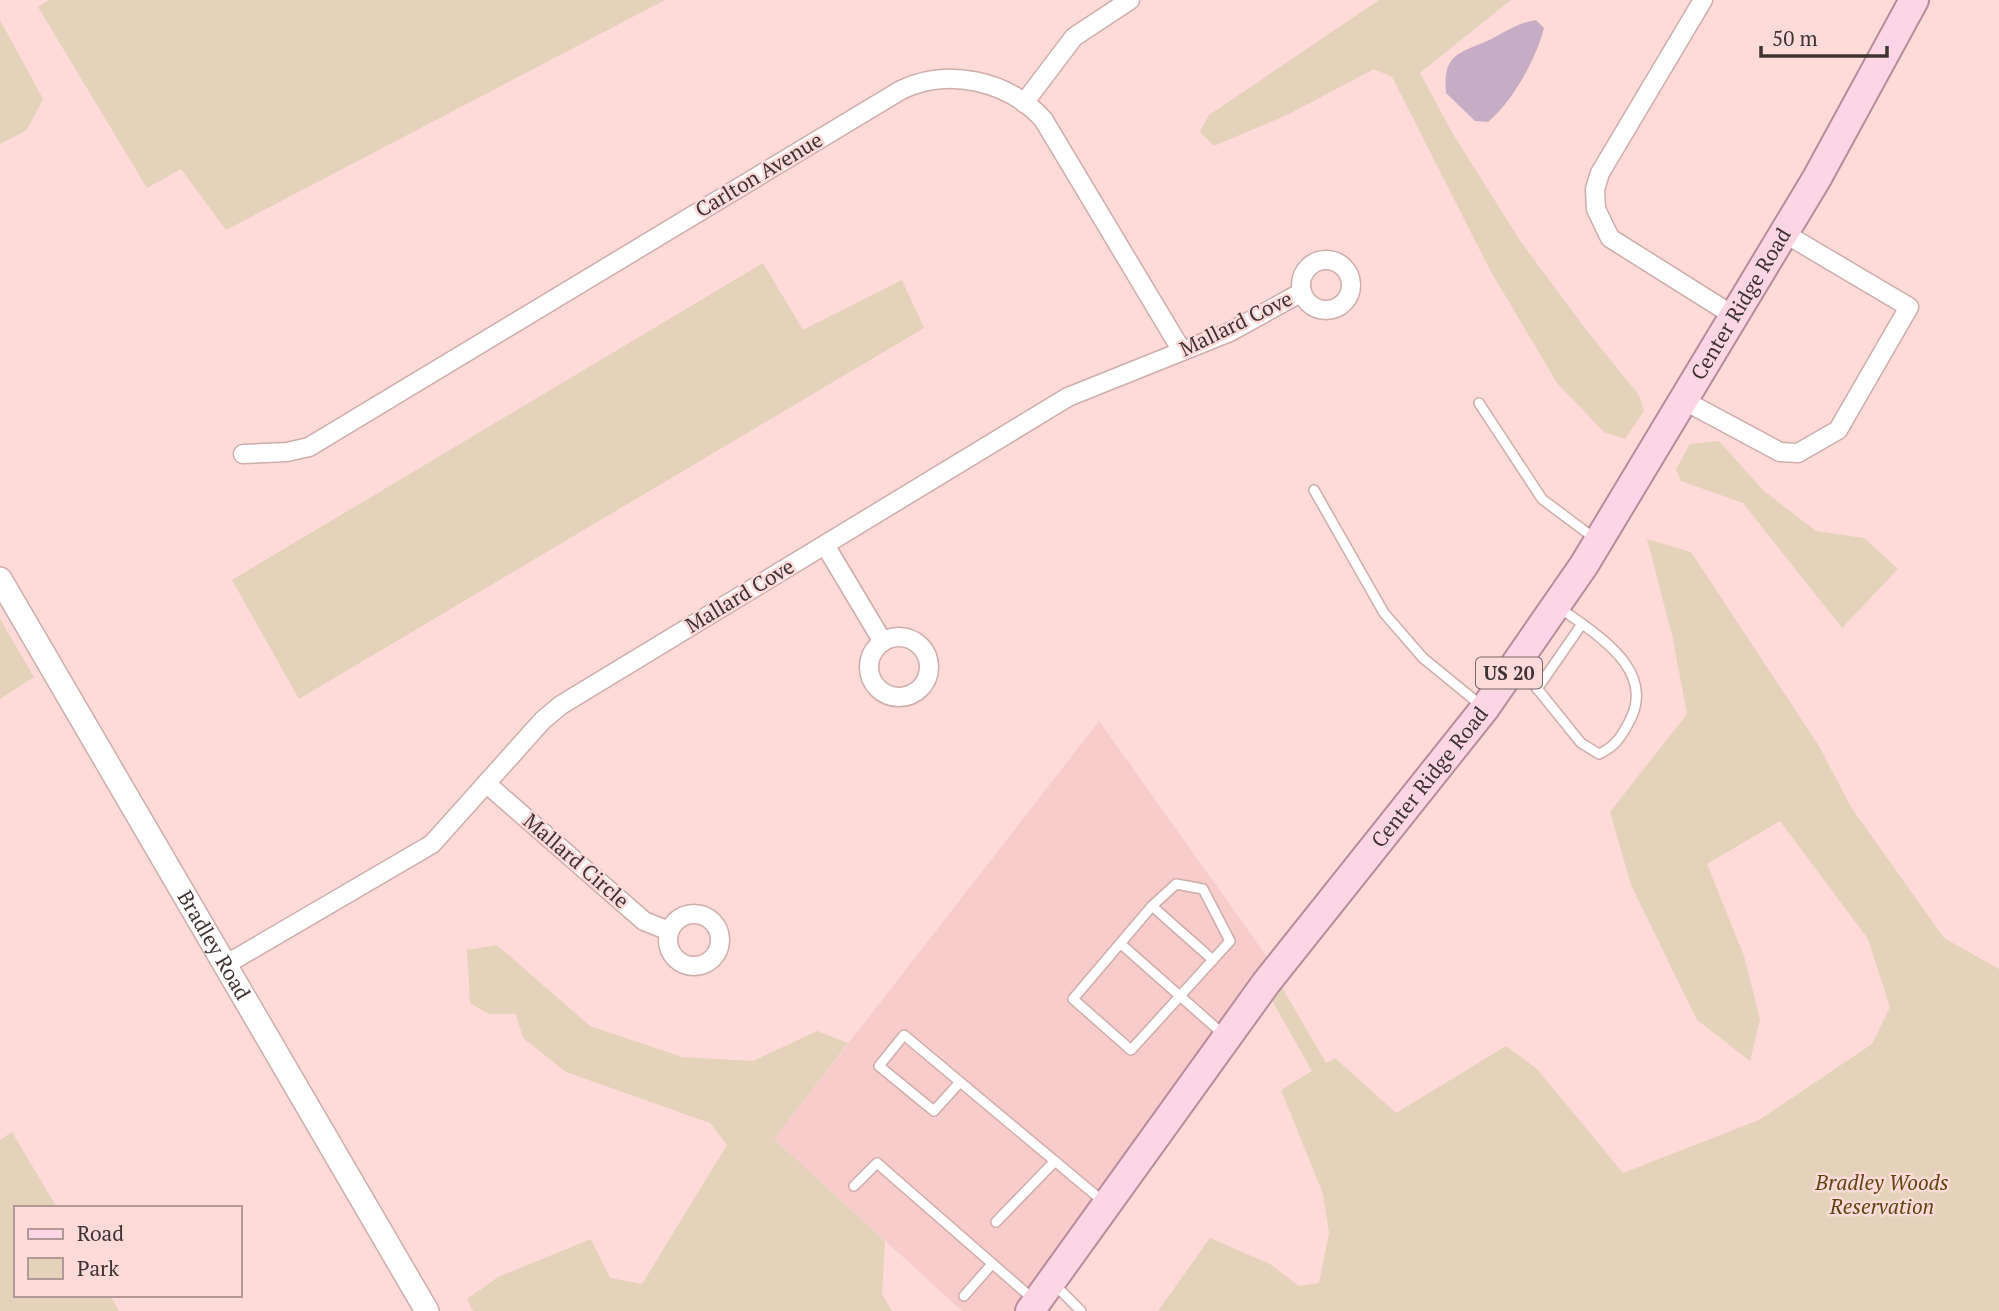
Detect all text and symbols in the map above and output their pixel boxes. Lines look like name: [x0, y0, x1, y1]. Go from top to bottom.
scale bar: [1761, 14, 1887, 58]
text: 50 m: [1772, 24, 1818, 52]
street label: Carlton Avenue: [690, 125, 827, 223]
street label: Center Ridge Road: [1684, 222, 1797, 385]
street label: Mallard Cove: [1175, 284, 1297, 362]
street label: Mallard Cove: [680, 552, 799, 639]
road number: US 20: [1476, 658, 1542, 688]
street label: Center Ridge Road: [1364, 700, 1494, 853]
street label: Mallard Circle: [518, 807, 635, 914]
street label: Bradley Road: [172, 885, 258, 1005]
park label: Bradley Woods Reservation: [1814, 1168, 1949, 1220]
legend: [14, 1206, 242, 1297]
text: Road: [77, 1219, 124, 1247]
text: Park: [77, 1254, 119, 1282]

